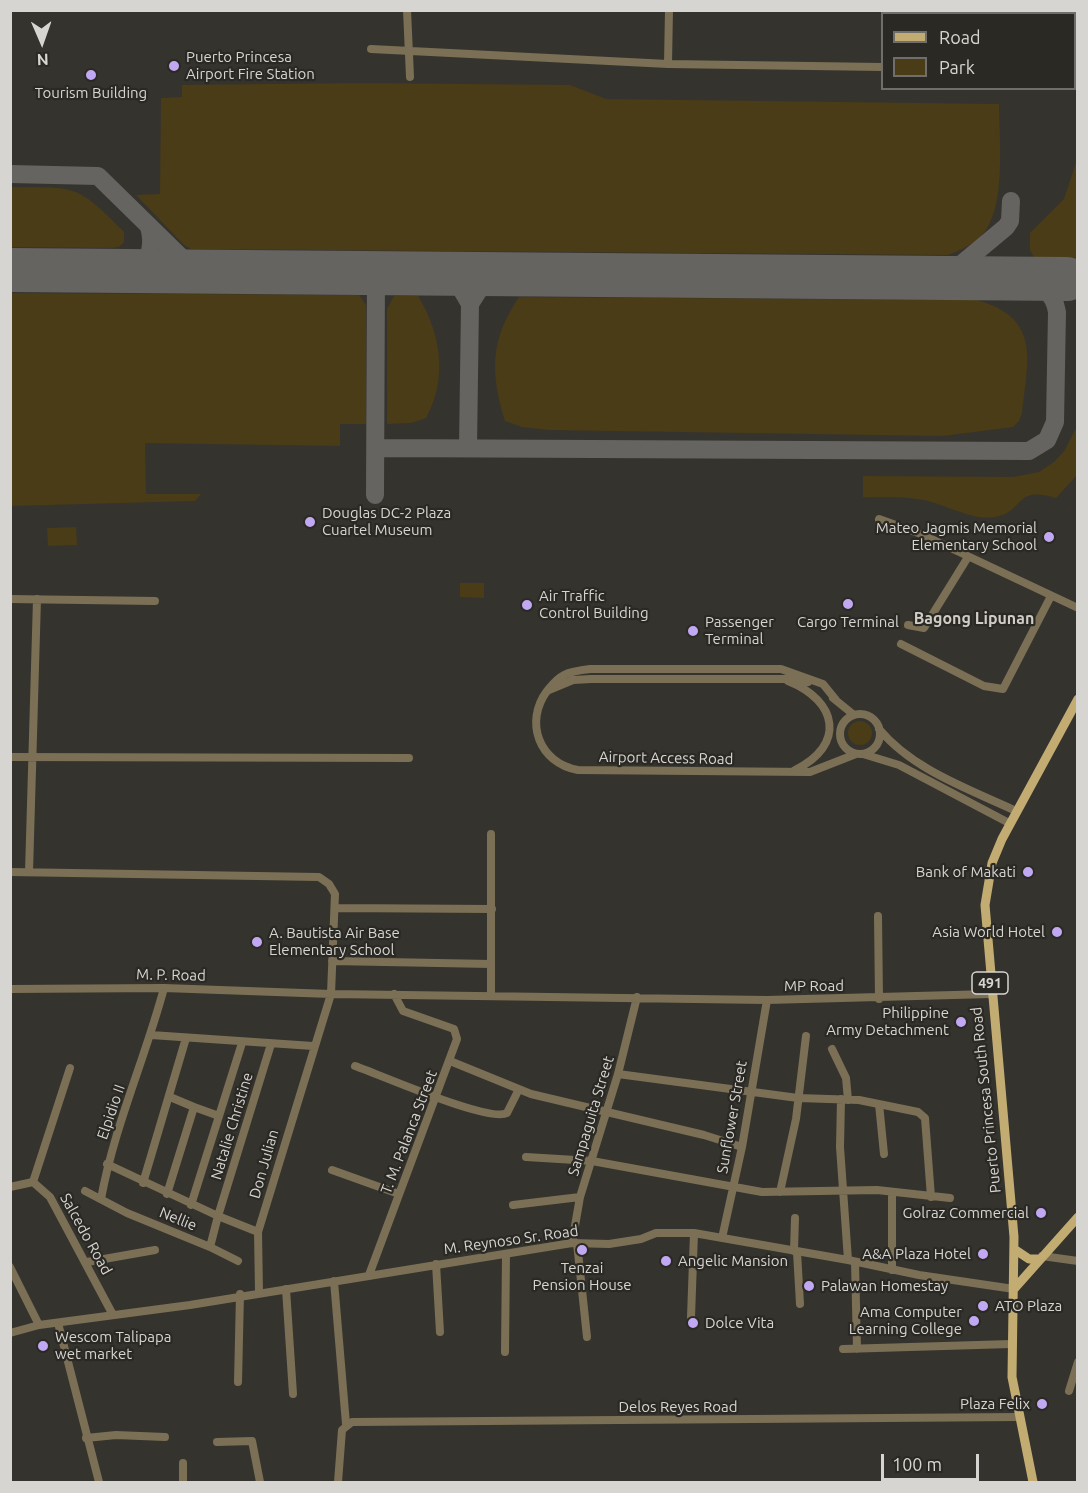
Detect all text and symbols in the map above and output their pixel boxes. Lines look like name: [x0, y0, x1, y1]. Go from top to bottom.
north arrow: [12, 12, 72, 72]
legend: [881, 12, 1076, 90]
text: Road: [939, 27, 981, 47]
place label: Puerto Princesa Airport Fire Station: [186, 48, 315, 83]
text: N: [36, 51, 49, 69]
text: Park: [939, 57, 975, 77]
marker: Puerto Princesa Airport Fire Station: [167, 59, 181, 73]
marker: Tourism Building: [84, 68, 98, 82]
place label: Tourism Building: [35, 84, 147, 102]
place label: Douglas DC-2 Plaza Cuartel Museum: [322, 504, 451, 539]
marker: Douglas DC-2 Plaza Cuartel Museum: [303, 515, 317, 529]
place label: Mateo Jagmis Memorial Elementary School: [876, 519, 1037, 554]
marker: Mateo Jagmis Memorial Elementary School: [1042, 530, 1056, 544]
place label: Air Traffic Control Building: [539, 587, 648, 622]
marker: Cargo Terminal: [841, 597, 855, 611]
marker: Air Traffic Control Building: [520, 598, 534, 612]
district label: Bagong Lipunan: [914, 609, 1034, 629]
place label: Passenger Terminal: [705, 613, 774, 648]
place label: Cargo Terminal: [797, 613, 899, 631]
marker: Passenger Terminal: [686, 624, 700, 638]
street label: Airport Access Road: [599, 748, 733, 768]
place label: Bank of Makati: [916, 863, 1016, 881]
marker: Bank of Makati: [1021, 865, 1035, 879]
place label: Asia World Hotel: [932, 923, 1045, 941]
place label: A. Bautista Air Base Elementary School: [269, 924, 400, 959]
marker: Asia World Hotel: [1050, 925, 1064, 939]
marker: A. Bautista Air Base Elementary School: [250, 935, 264, 949]
street label: M. P. Road: [136, 965, 206, 985]
road number: 491: [972, 972, 1008, 994]
street label: MP Road: [784, 977, 844, 995]
place label: Philippine Army Detachment: [826, 1004, 949, 1039]
street label: Puerto Princesa South Road: [967, 1006, 1005, 1194]
marker: Philippine Army Detachment: [954, 1015, 968, 1029]
street label: Sampaguita Street: [564, 1054, 618, 1178]
street label: Sunflower Street: [713, 1059, 751, 1175]
street label: T. M. Palanca Street: [377, 1067, 441, 1197]
street label: Natalie Christine: [207, 1070, 257, 1182]
street label: Elpidio II: [93, 1082, 129, 1142]
street label: Don Julian: [246, 1127, 282, 1201]
street label: Salcedo Road: [56, 1190, 116, 1278]
street label: Nellie: [157, 1203, 199, 1235]
place label: Golraz Commercial: [903, 1204, 1029, 1222]
marker: Golraz Commercial: [1034, 1206, 1048, 1220]
street label: M. Reynoso Sr. Road: [443, 1222, 579, 1258]
marker: Tenzai Pension House: [575, 1243, 589, 1257]
place label: A&A Plaza Hotel: [862, 1245, 971, 1263]
marker: A&A Plaza Hotel: [976, 1247, 990, 1261]
place label: Angelic Mansion: [678, 1252, 788, 1270]
marker: Angelic Mansion: [659, 1254, 673, 1268]
place label: Tenzai Pension House: [532, 1259, 632, 1294]
place label: Palawan Homestay: [821, 1277, 948, 1295]
marker: Palawan Homestay: [802, 1279, 816, 1293]
place label: ATO Plaza: [995, 1297, 1062, 1315]
marker: ATO Plaza: [976, 1299, 990, 1313]
place label: Ama Computer Learning College: [849, 1303, 962, 1338]
place label: Dolce Vita: [705, 1314, 774, 1332]
marker: Ama Computer Learning College: [967, 1314, 981, 1328]
marker: Dolce Vita: [686, 1316, 700, 1330]
place label: Wescom Talipapa wet market: [55, 1328, 172, 1363]
marker: Wescom Talipapa wet market: [36, 1339, 50, 1353]
place label: Plaza Felix: [960, 1395, 1030, 1413]
marker: Plaza Felix: [1035, 1397, 1049, 1411]
street label: Delos Reyes Road: [618, 1398, 738, 1416]
scale bar: [884, 1442, 982, 1480]
text: 100 m: [892, 1454, 942, 1474]

